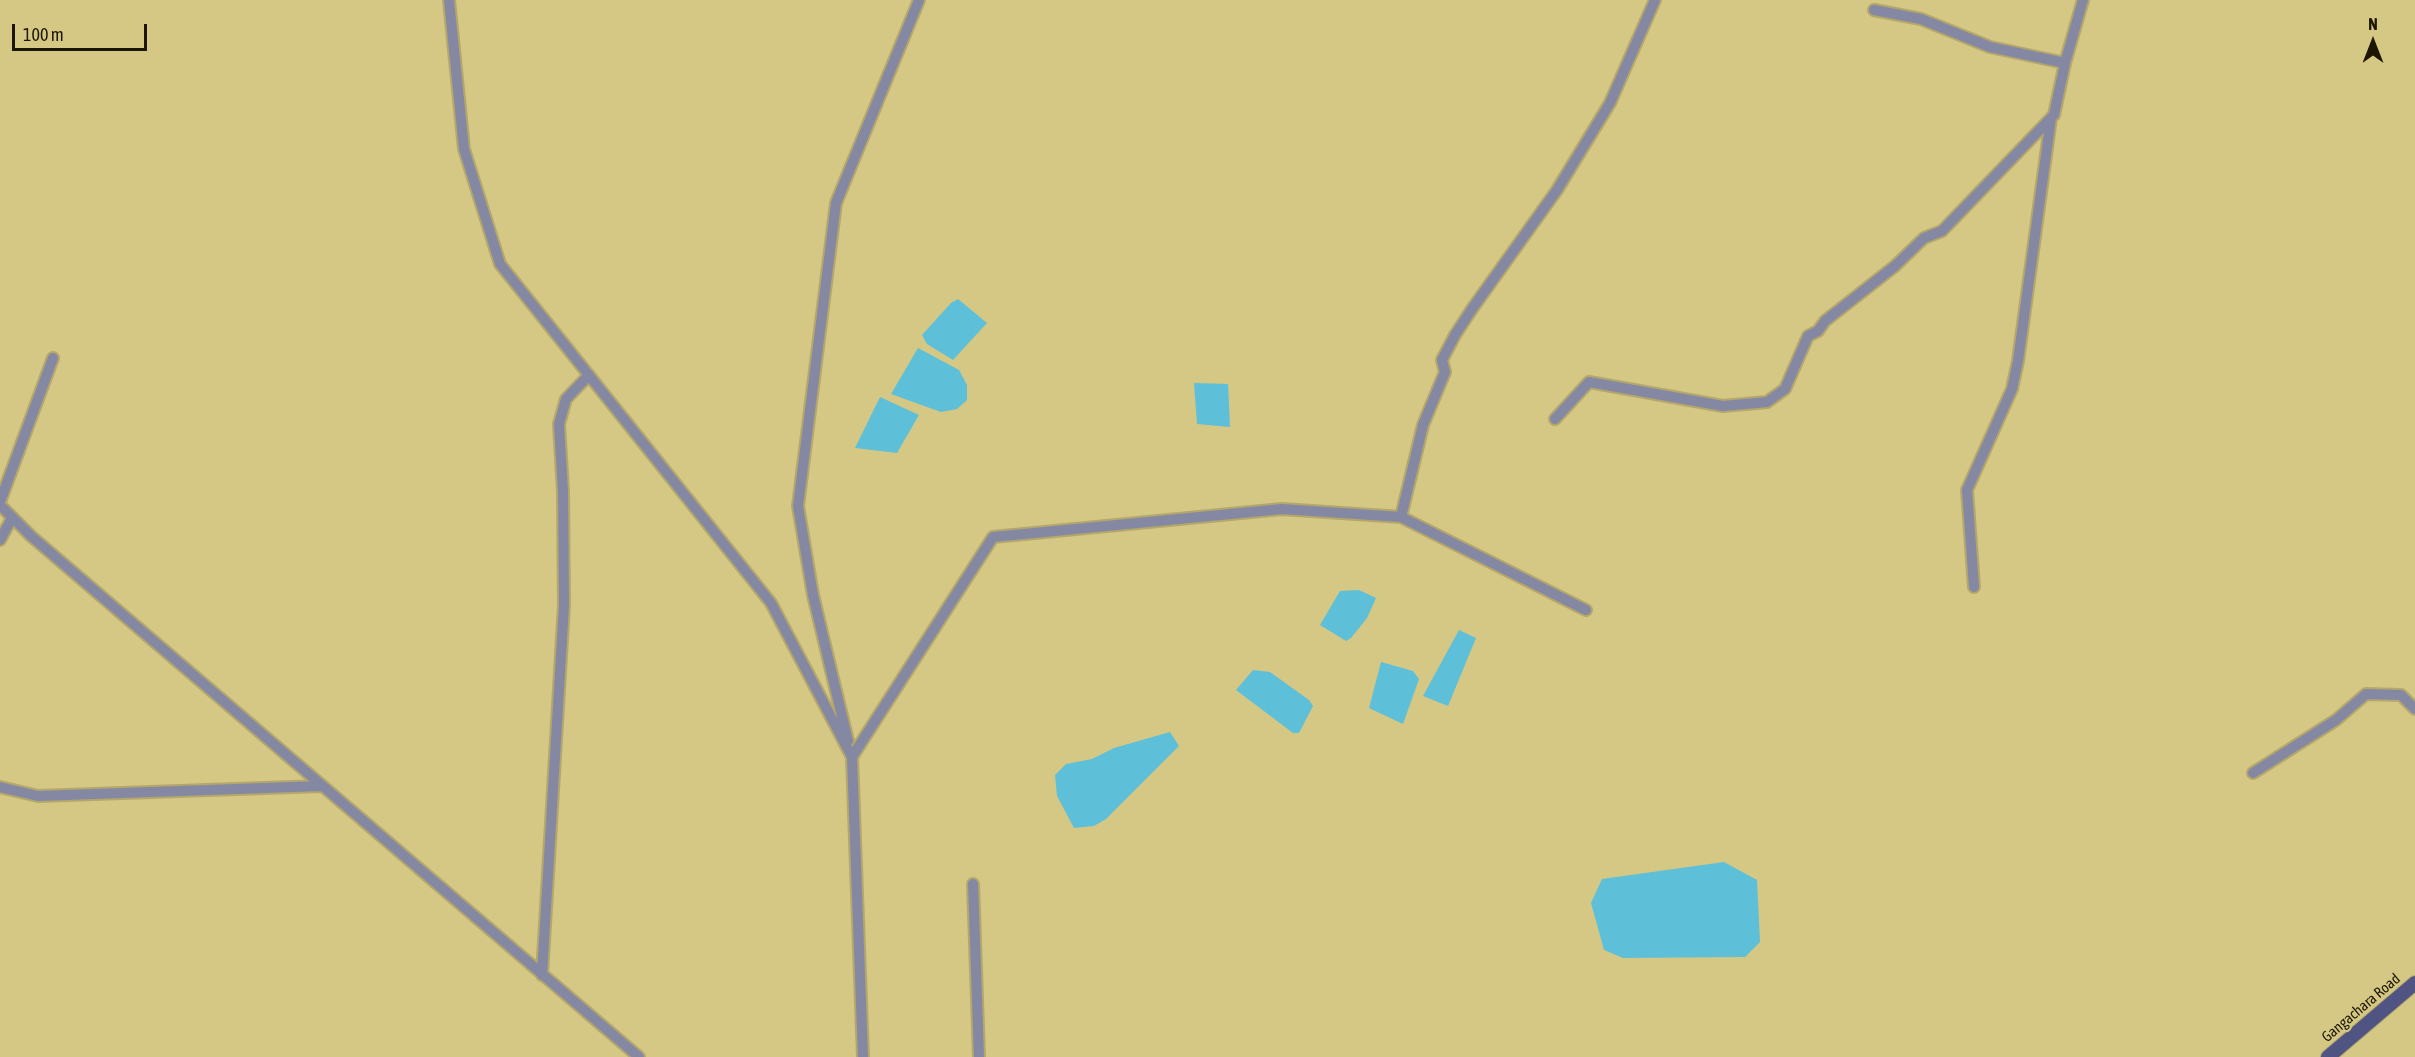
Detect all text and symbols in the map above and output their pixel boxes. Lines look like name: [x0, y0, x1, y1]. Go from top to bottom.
scale bar: [15, 12, 150, 50]
north arrow: [2343, 12, 2403, 72]
text: N: [2368, 15, 2378, 33]
text: 100 m: [23, 24, 64, 45]
street label: Gangachara Road: [2318, 970, 2404, 1046]

